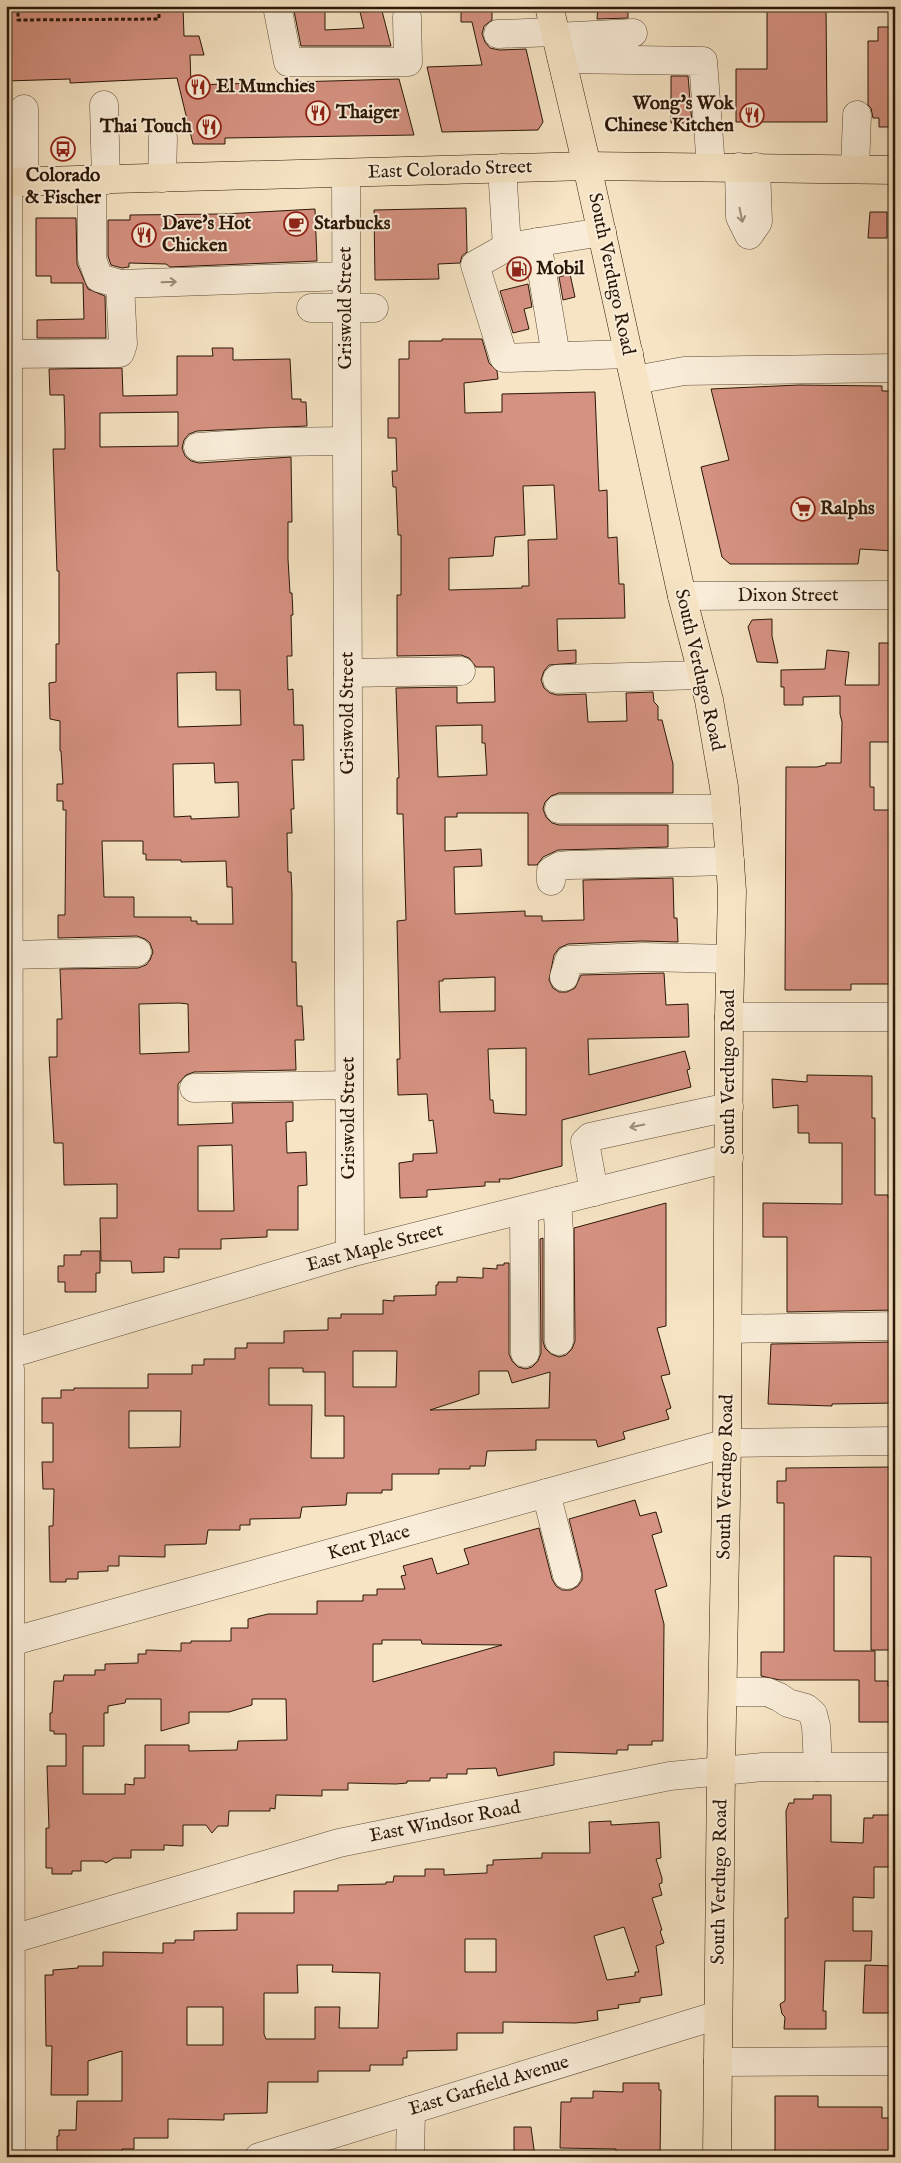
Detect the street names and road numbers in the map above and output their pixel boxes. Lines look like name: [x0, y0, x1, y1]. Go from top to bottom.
street label: East Colorado Street: [367, 155, 533, 185]
street label: South Verdugo Road: [582, 191, 640, 358]
street label: Griswold Street: [334, 246, 358, 369]
street label: Dixon Street: [738, 584, 839, 608]
street label: South Verdugo Road: [669, 587, 729, 754]
street label: Griswold Street: [336, 651, 360, 774]
street label: South Verdugo Road: [717, 989, 741, 1155]
street label: Griswold Street: [337, 1056, 361, 1179]
street label: East Maple Street: [304, 1218, 446, 1278]
street label: South Verdugo Road: [713, 1393, 739, 1560]
street label: Kent Place: [325, 1520, 413, 1566]
street label: East Windsor Road: [368, 1795, 523, 1848]
street label: South Verdugo Road: [707, 1798, 733, 1965]
street label: East Garfield Avenue: [406, 2050, 572, 2122]

